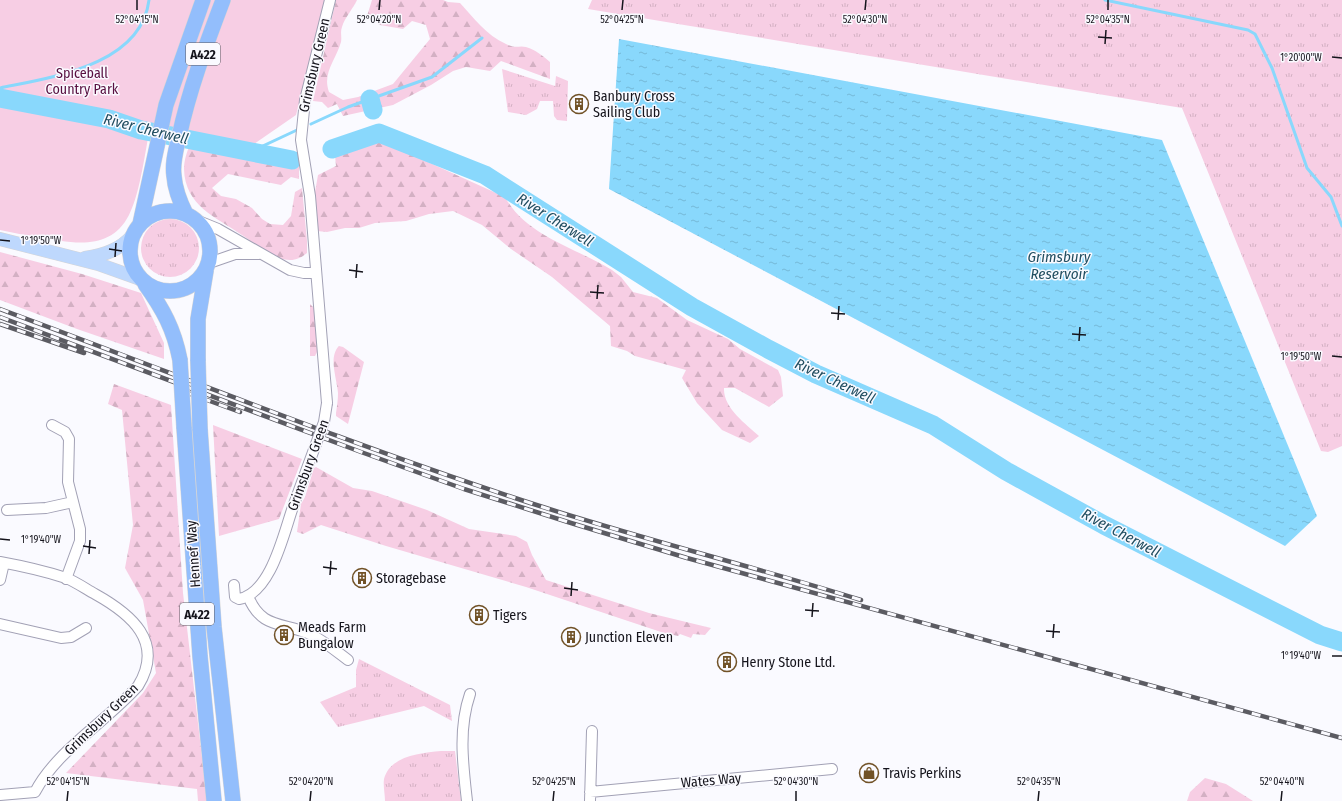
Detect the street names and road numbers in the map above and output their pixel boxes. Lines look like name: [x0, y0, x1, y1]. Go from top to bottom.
street label: Grimsbury Green: [295, 16, 334, 114]
road number: A422: [186, 43, 220, 65]
street label: Grimsbury Green: [284, 417, 333, 513]
street label: Hennef Way: [183, 519, 204, 588]
road number: A422: [180, 603, 214, 625]
street label: Grimsbury Green: [61, 680, 142, 759]
street label: Wates Way: [680, 769, 743, 792]

